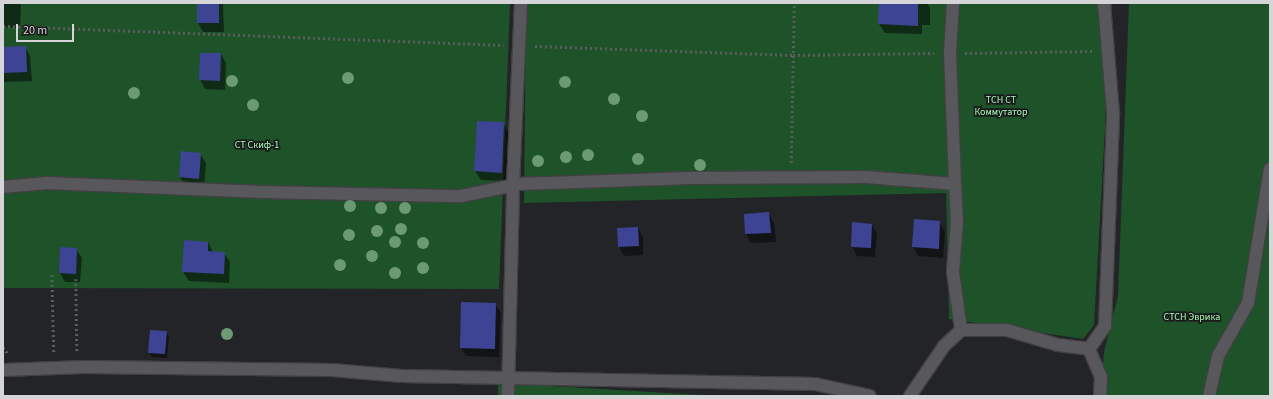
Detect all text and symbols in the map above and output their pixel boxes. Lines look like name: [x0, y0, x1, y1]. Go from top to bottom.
scale bar: [18, 16, 76, 42]
text: 20 m: [23, 22, 47, 39]
park label: ТСН СТ Коммутатор: [974, 94, 1028, 118]
park label: СТ Скиф-1: [235, 140, 279, 152]
park label: СТСН Эврика: [1164, 312, 1220, 324]

